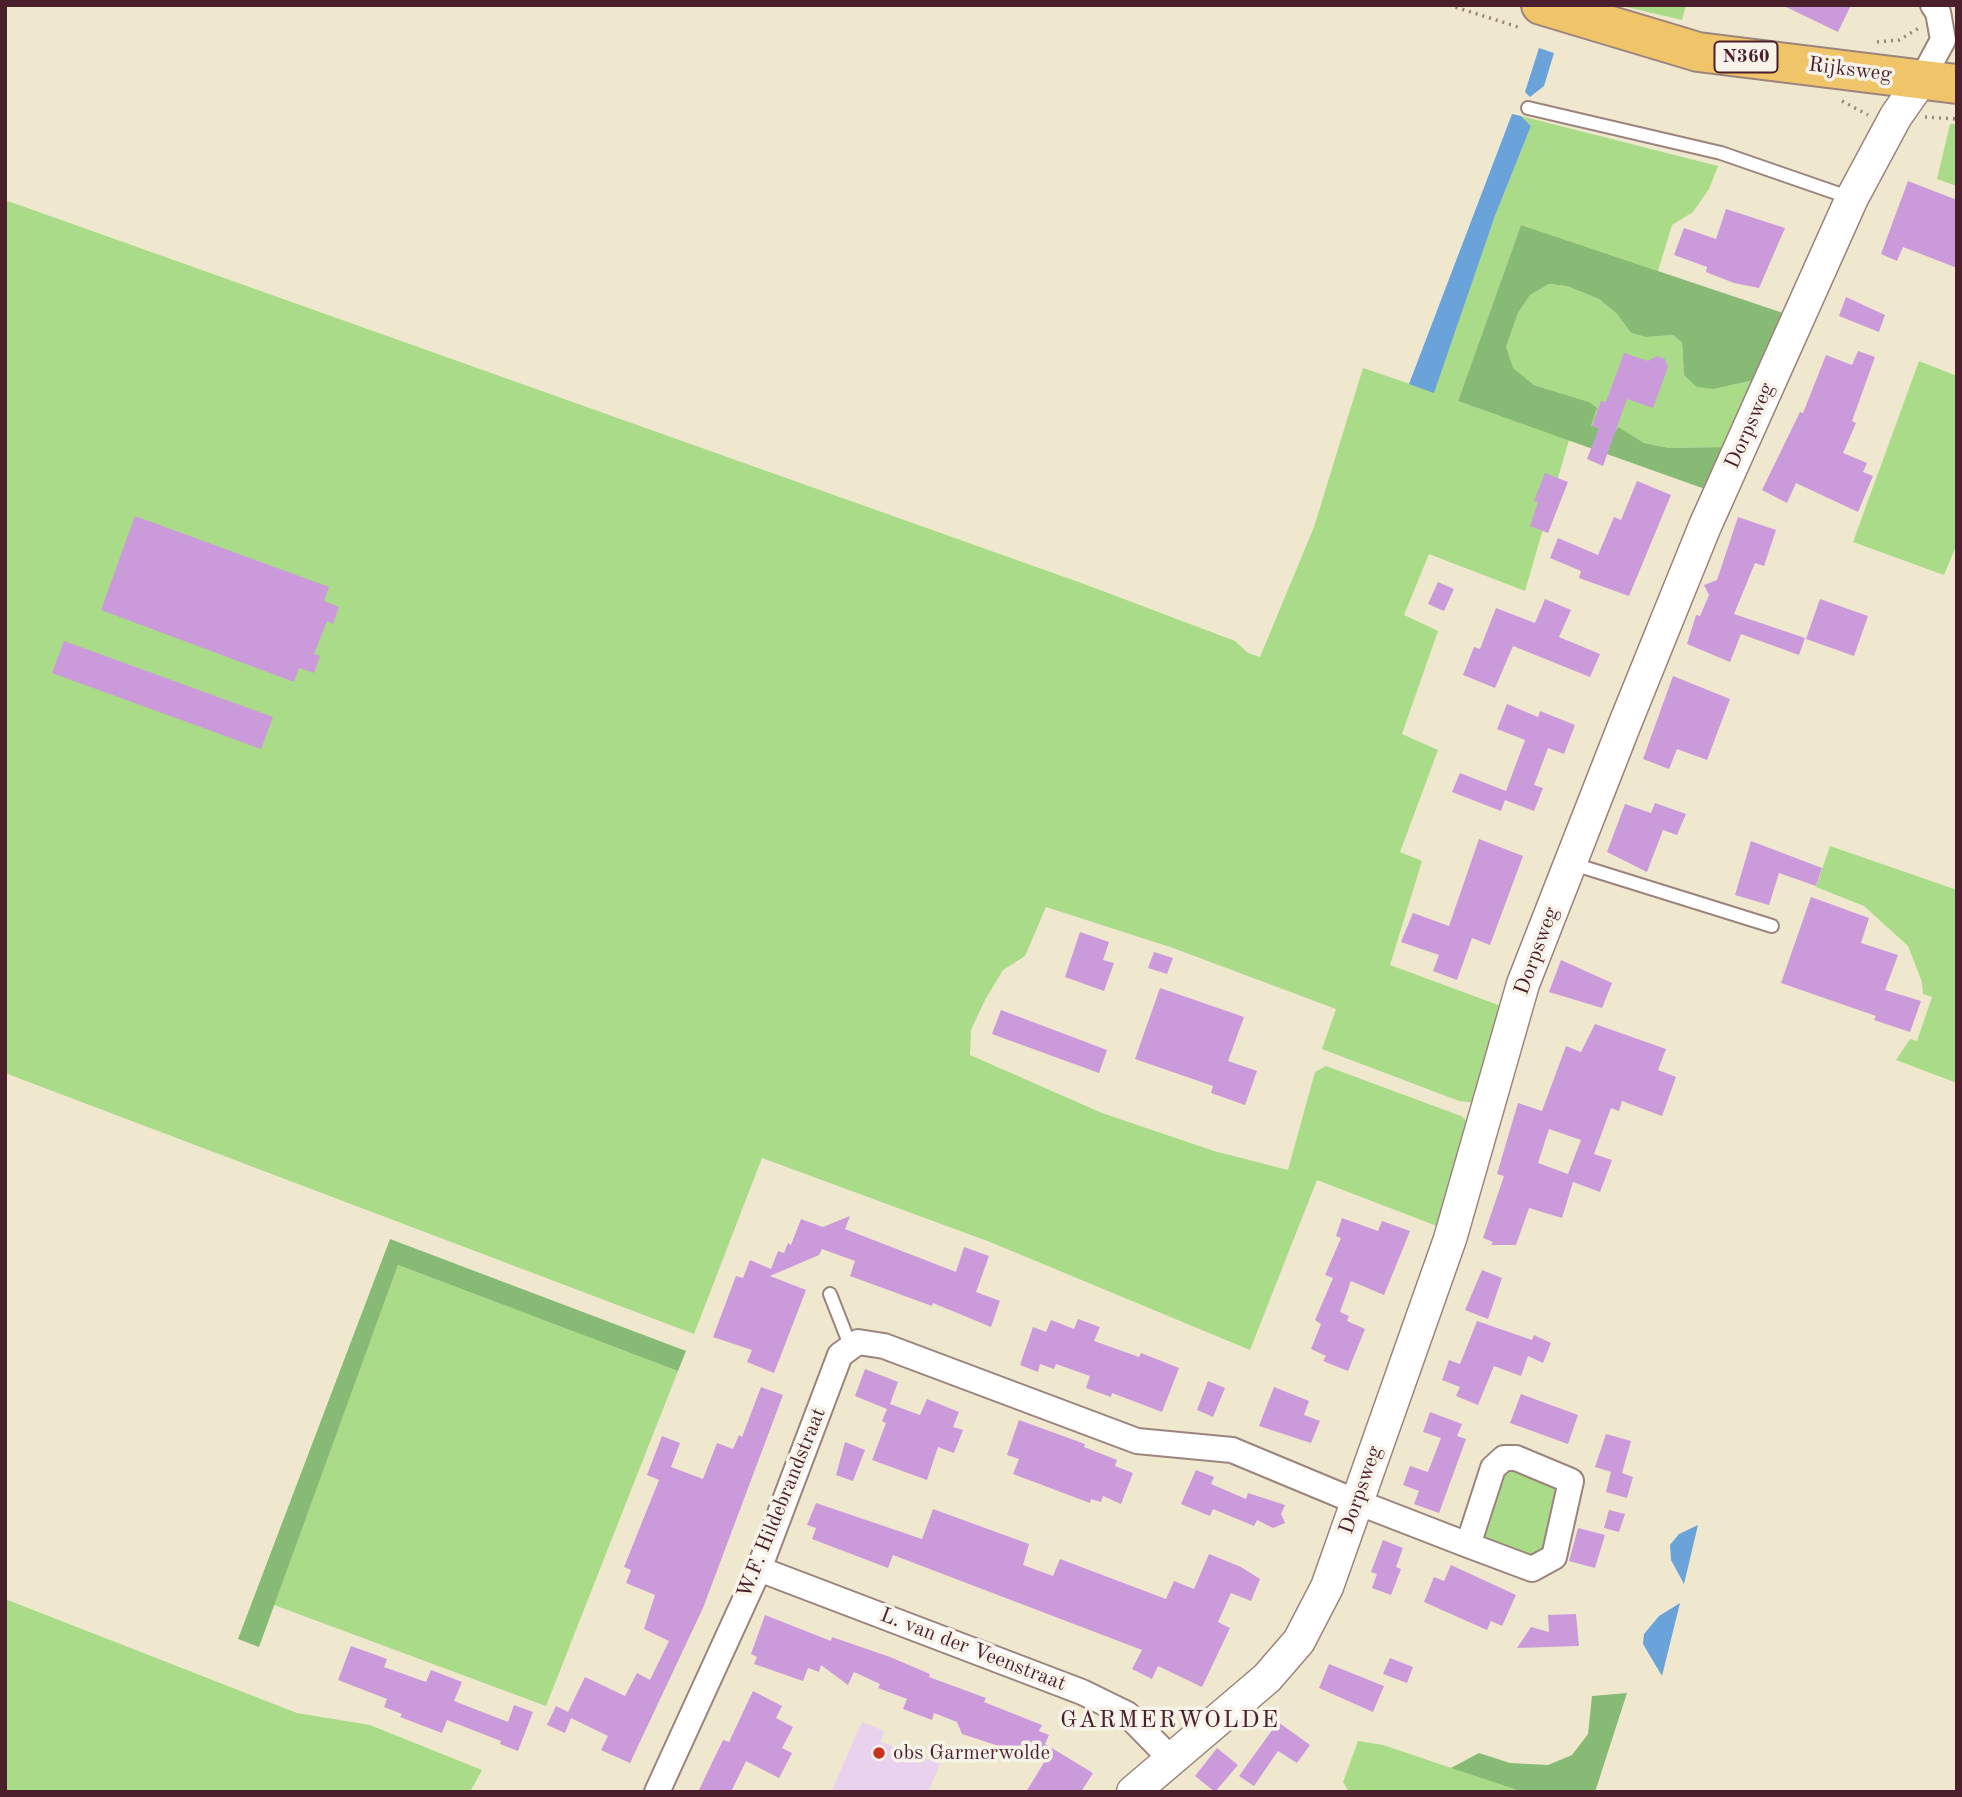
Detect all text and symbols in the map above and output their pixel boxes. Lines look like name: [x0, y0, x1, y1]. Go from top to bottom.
road number: N360: [1714, 41, 1778, 72]
street label: Rijksweg: [1807, 52, 1893, 88]
street label: Dorpsweg: [1720, 379, 1780, 473]
street label: Dorpsweg: [1509, 904, 1565, 998]
street label: W.F. Hildebrandstraat: [732, 1404, 832, 1602]
street label: Dorpsweg: [1334, 1443, 1388, 1537]
street label: L. van der Veenstraat: [877, 1603, 1069, 1697]
district label: GARMERWOLDE: [1061, 1707, 1279, 1735]
place label: obs Garmerwolde: [893, 1740, 1050, 1766]
marker: obs Garmerwolde: [871, 1745, 887, 1761]

